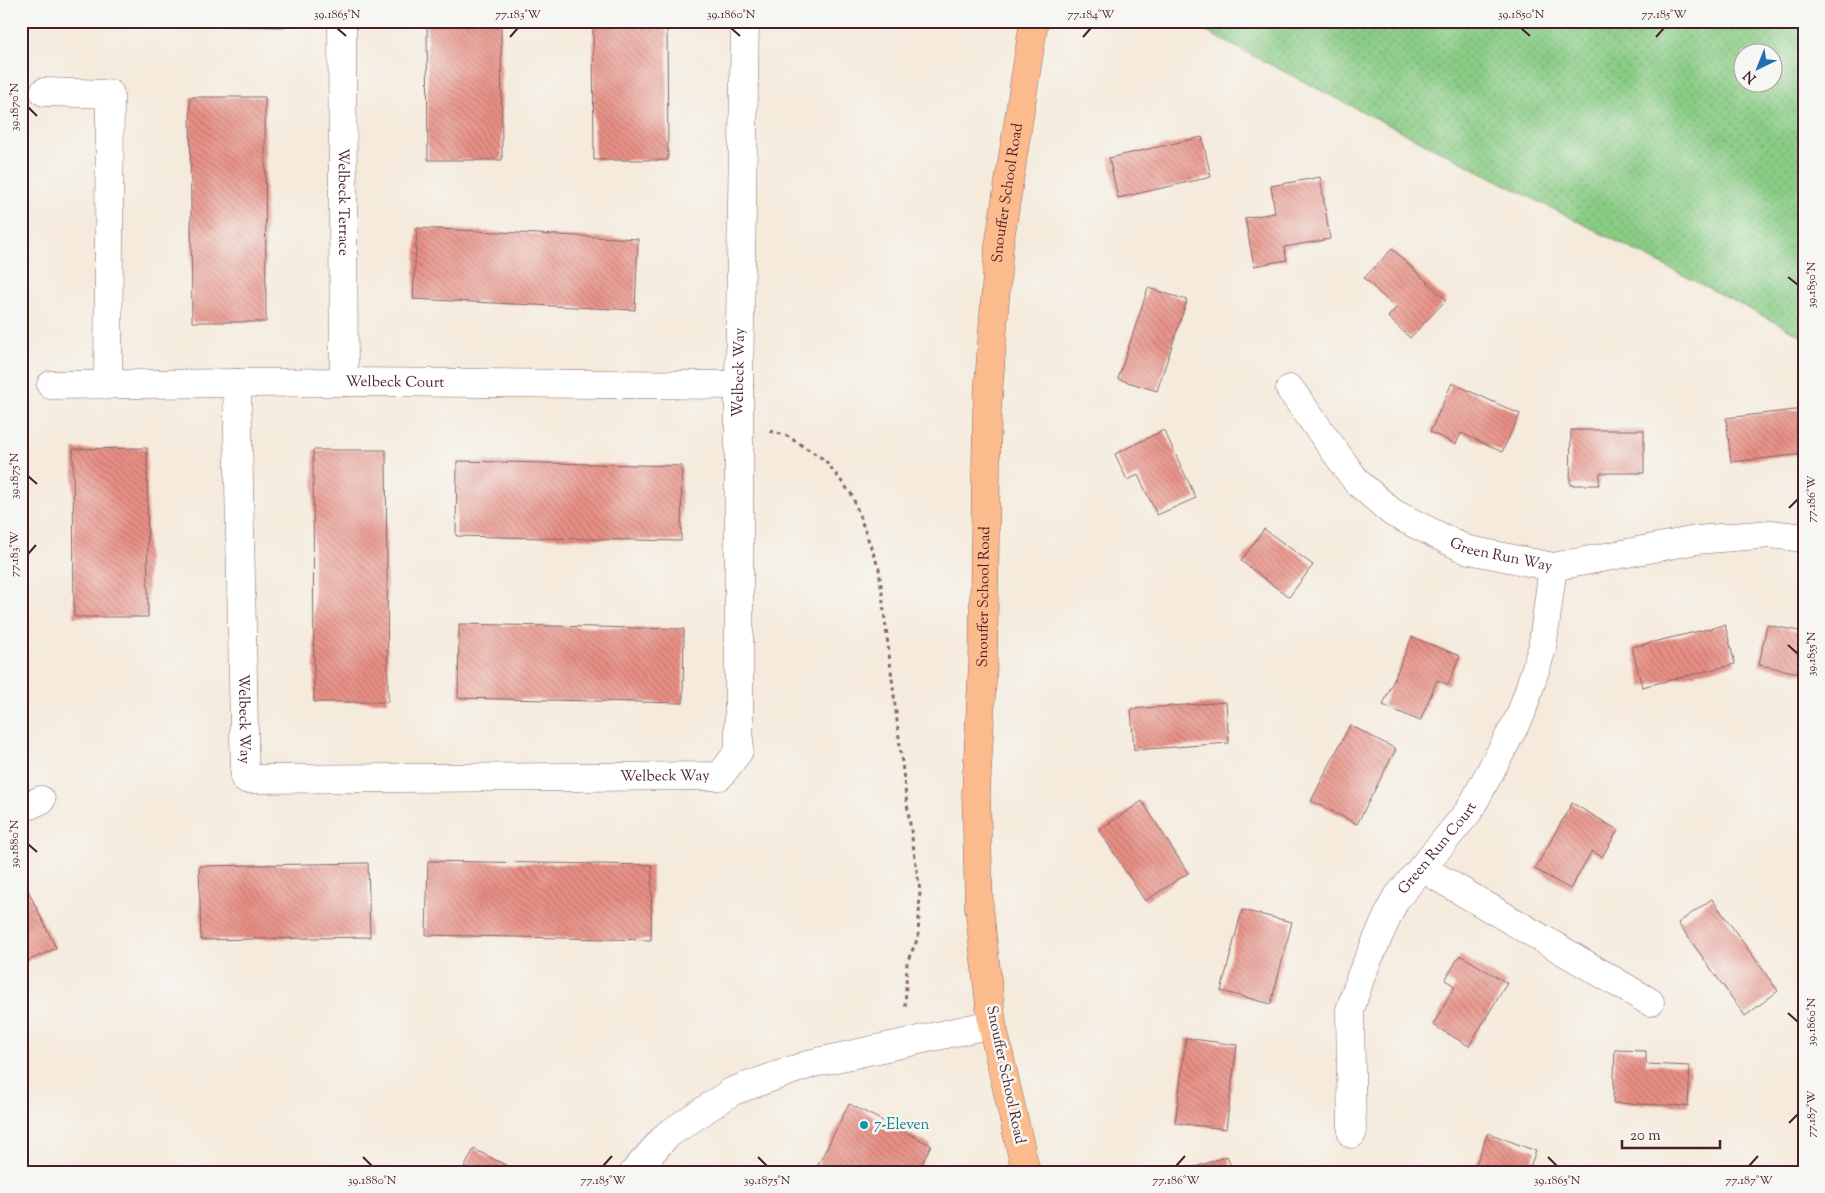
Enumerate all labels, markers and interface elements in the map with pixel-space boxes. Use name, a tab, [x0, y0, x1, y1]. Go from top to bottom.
text: 39.1865°N	[314, 6, 361, 24]
text: 77.183°W	[495, 6, 542, 24]
text: 39.1860°N	[707, 6, 756, 24]
text: 77.184°W	[1068, 6, 1115, 24]
text: 39.1850°N	[1498, 6, 1545, 24]
text: 77.185°W	[1641, 6, 1687, 24]
north arrow	[1732, 42, 1782, 92]
text: N	[1740, 65, 1761, 87]
text: 39.1870°N	[6, 82, 24, 131]
street label: Snouffer School Road	[987, 121, 1029, 264]
street label: Welbeck Terrace	[332, 148, 354, 256]
text: 39.1850°N	[1803, 261, 1821, 308]
street label: Welbeck Way	[729, 327, 750, 417]
street label: Welbeck Court	[345, 372, 445, 393]
text: 39.1875°N	[6, 452, 24, 499]
text: 77.186°W	[1803, 475, 1821, 522]
street label: Snouffer School Road	[972, 526, 996, 668]
text: 77.183°W	[6, 530, 24, 577]
street label: Green Run Way	[1446, 532, 1555, 577]
text: 39.1855°N	[1803, 631, 1821, 676]
street label: Welbeck Way	[232, 674, 255, 765]
street label: Welbeck Way	[620, 766, 710, 787]
street label: Green Run Court	[1393, 799, 1482, 899]
text: 39.1880°N	[6, 819, 24, 868]
text: 39.1860°N	[1803, 997, 1821, 1046]
street label: Snouffer School Road	[980, 1004, 1030, 1147]
text: 77.187°W	[1803, 1090, 1821, 1138]
place label: 7-Eleven	[874, 1115, 930, 1136]
scale bar	[1622, 1118, 1720, 1150]
marker: 7-Eleven	[858, 1119, 870, 1131]
text: 20 m	[1630, 1126, 1661, 1147]
text: 39.1880°N	[348, 1172, 397, 1190]
text: 77.185°W	[580, 1172, 626, 1190]
text: 39.1875°N	[744, 1172, 791, 1190]
text: 77.186°W	[1153, 1172, 1200, 1190]
text: 39.1865°N	[1534, 1172, 1581, 1190]
text: 77.187°W	[1725, 1172, 1773, 1190]

